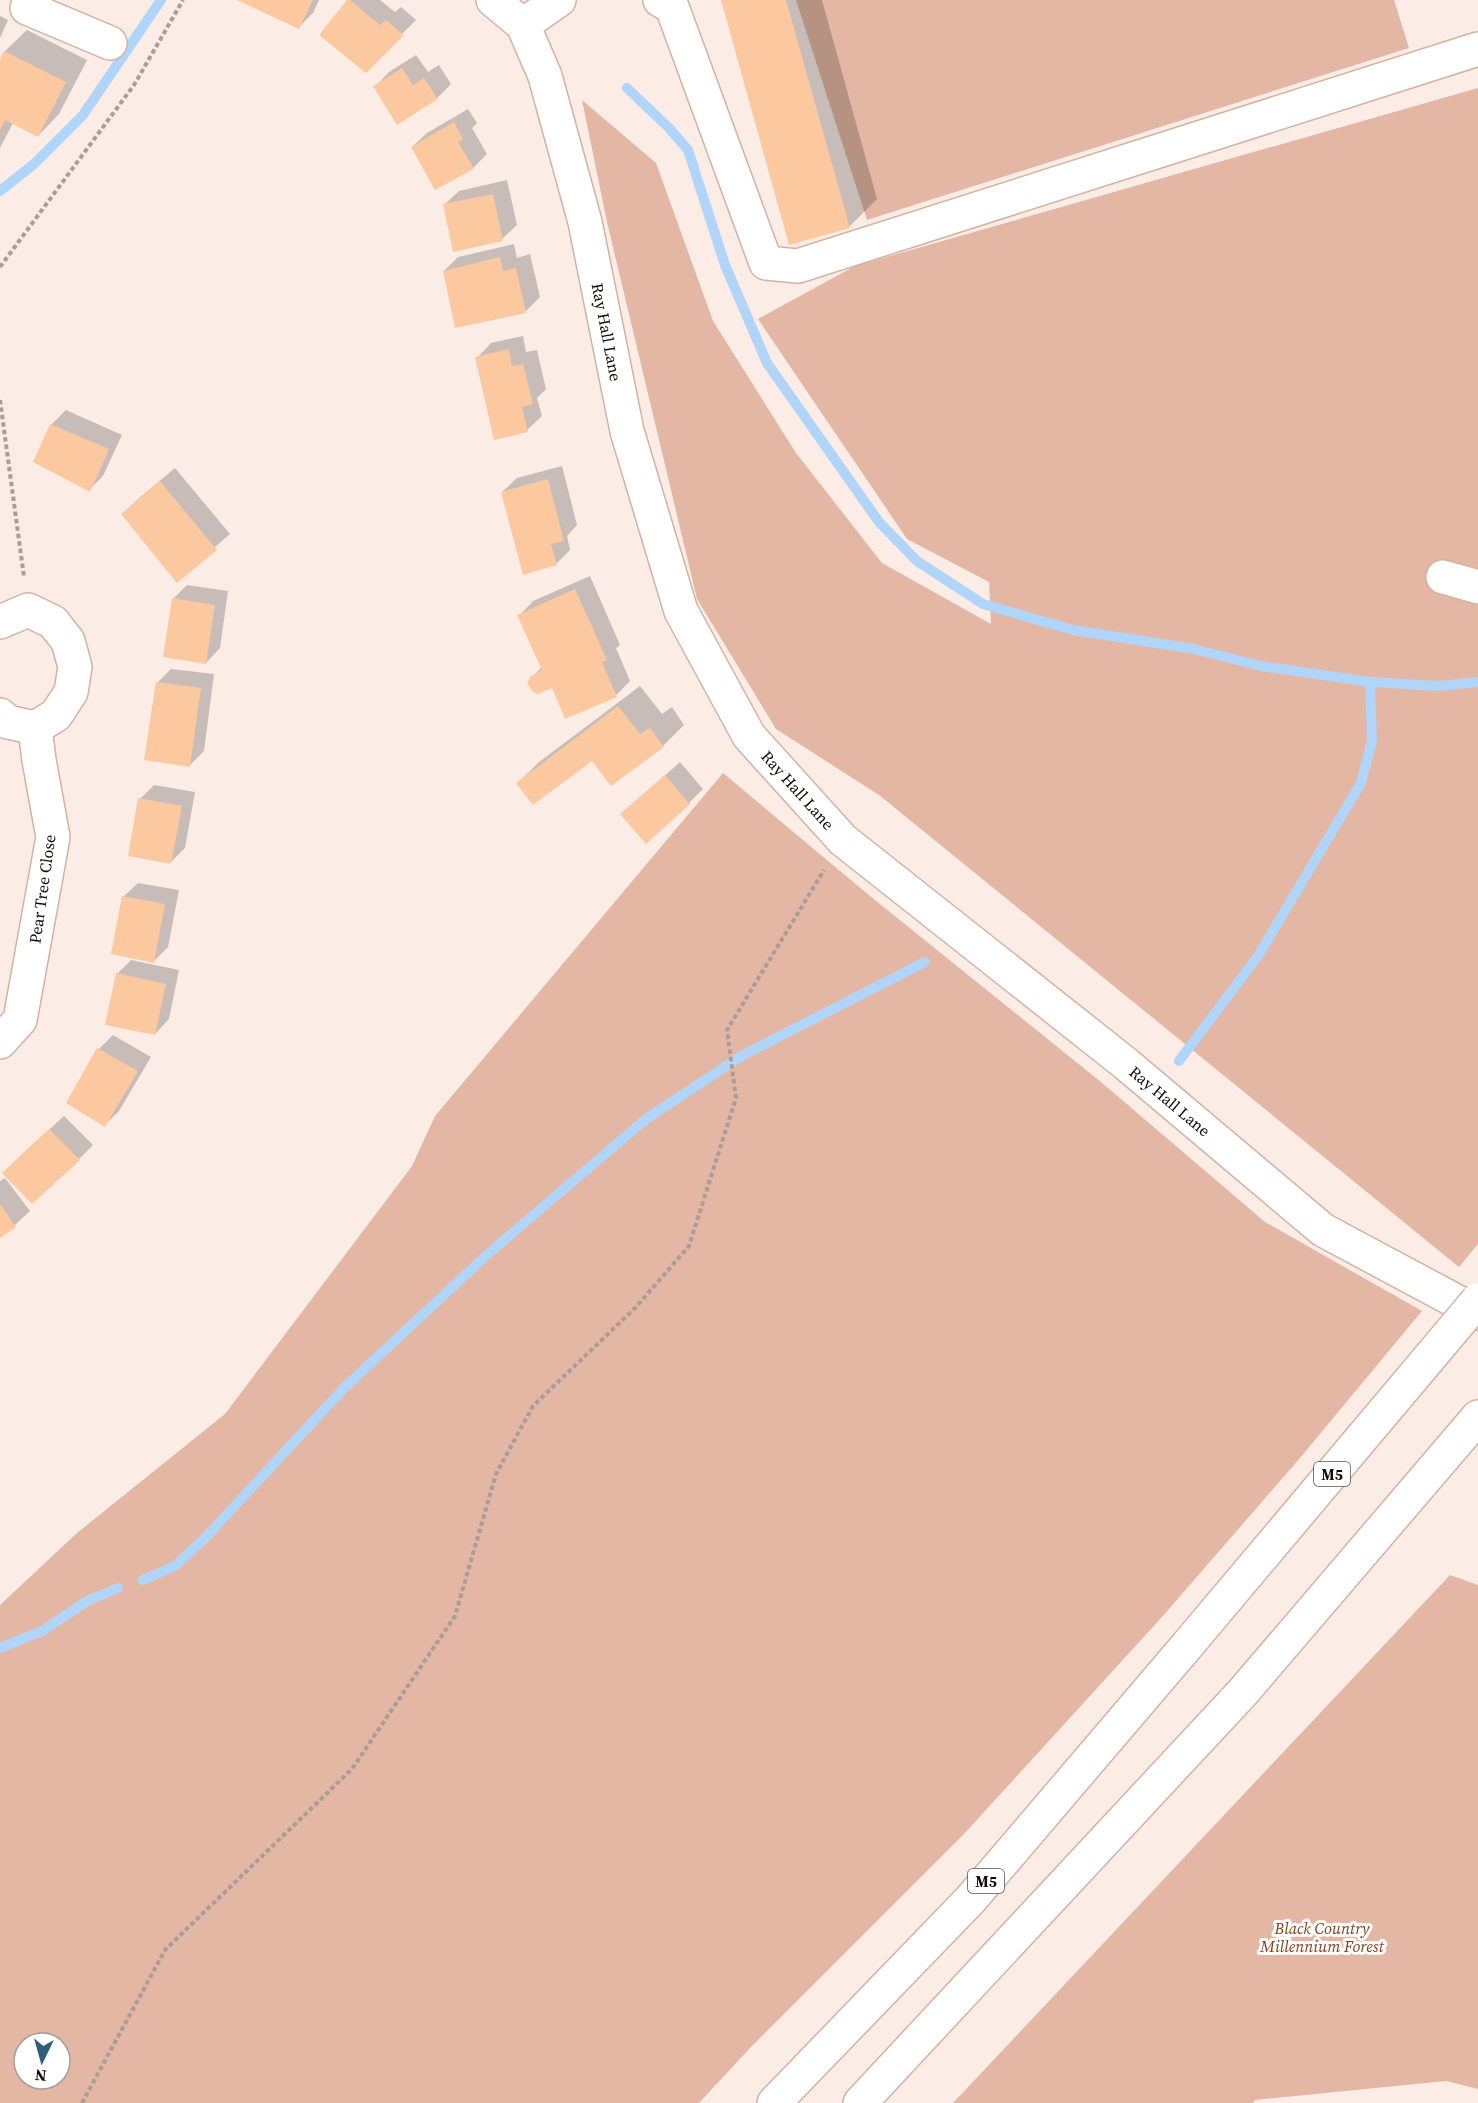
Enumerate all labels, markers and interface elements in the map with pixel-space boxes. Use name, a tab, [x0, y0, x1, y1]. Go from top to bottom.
street label: Ray Hall Lane	[587, 281, 627, 383]
street label: Ray Hall Lane	[757, 746, 839, 834]
street label: Pear Tree Close	[23, 833, 61, 945]
street label: Ray Hall Lane	[1125, 1061, 1215, 1141]
road number: M5	[1314, 1462, 1350, 1486]
road number: M5	[968, 1869, 1004, 1893]
park label: Black Country Millennium Forest	[1259, 1917, 1384, 1957]
north arrow	[12, 2031, 72, 2091]
text: N	[34, 2064, 47, 2087]

